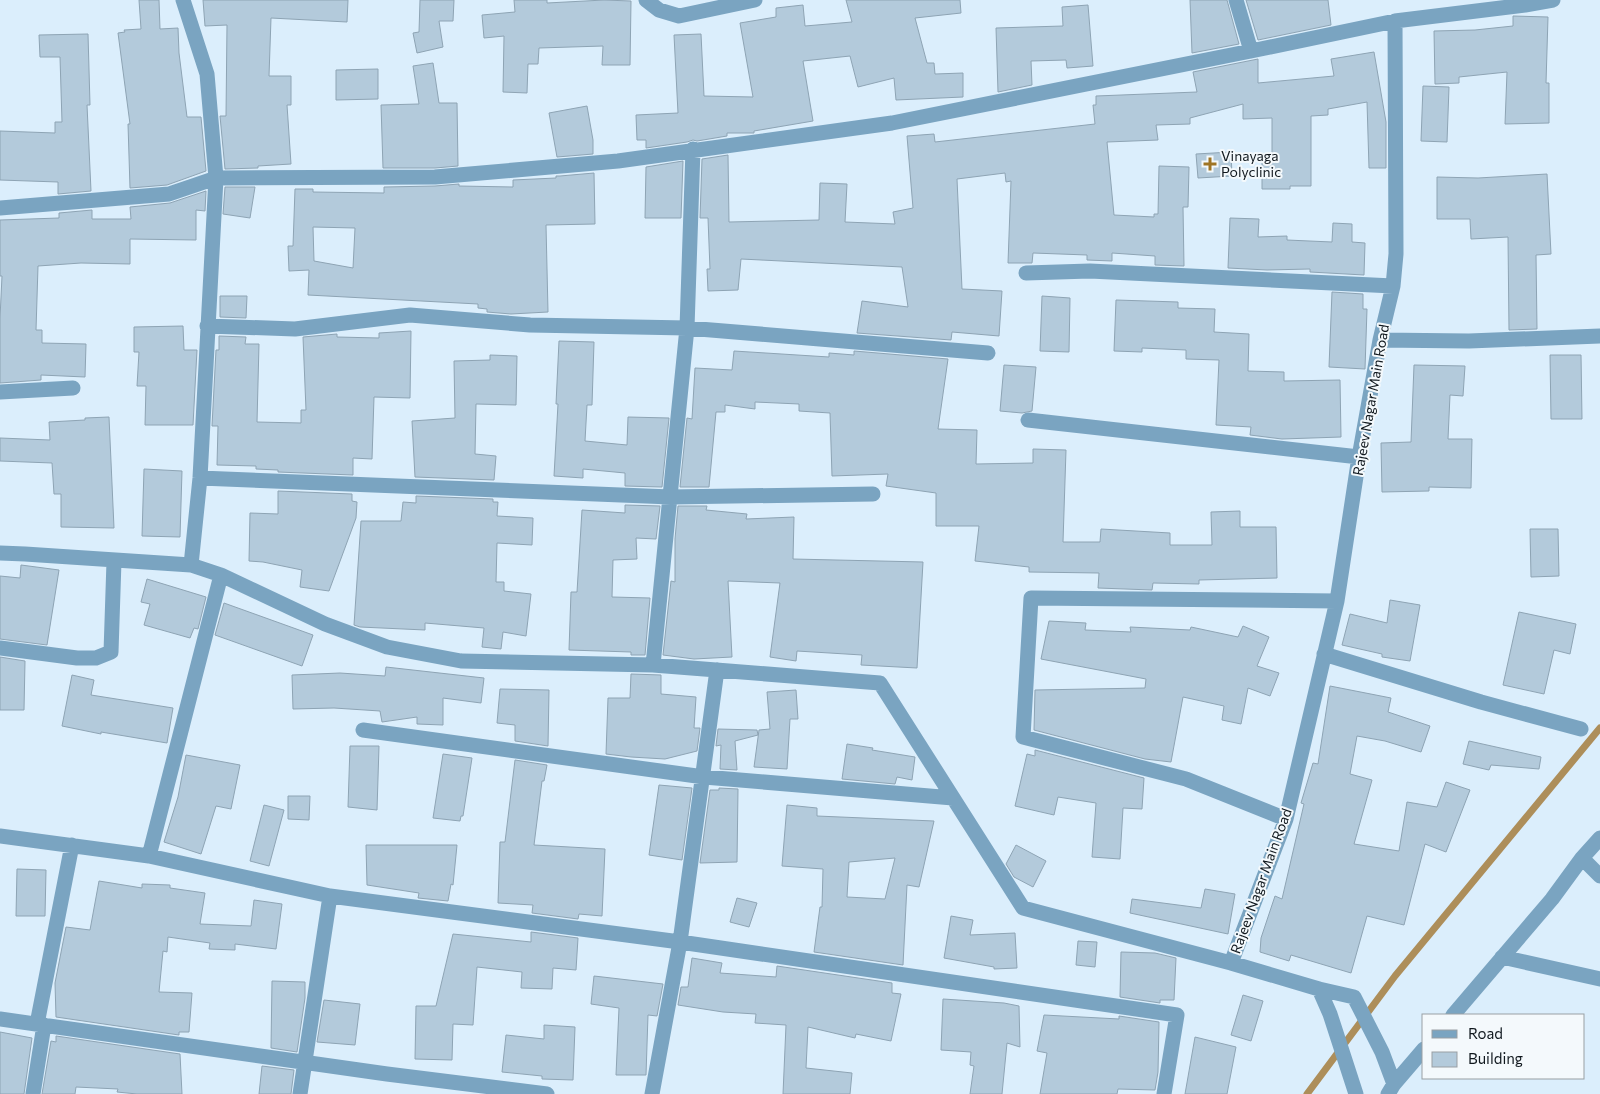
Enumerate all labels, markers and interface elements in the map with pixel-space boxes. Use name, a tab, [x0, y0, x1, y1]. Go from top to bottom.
place label: Vinayaga Polyclinic	[1221, 147, 1281, 180]
marker: Vinayaga Polyclinic	[1203, 157, 1217, 171]
street label: Rajeev Nagar Main Road	[1349, 323, 1392, 477]
street label: Rajeev Nagar Main Road	[1226, 806, 1295, 956]
legend	[1422, 1014, 1585, 1079]
text: Road	[1468, 1024, 1503, 1042]
text: Building	[1468, 1049, 1523, 1067]

